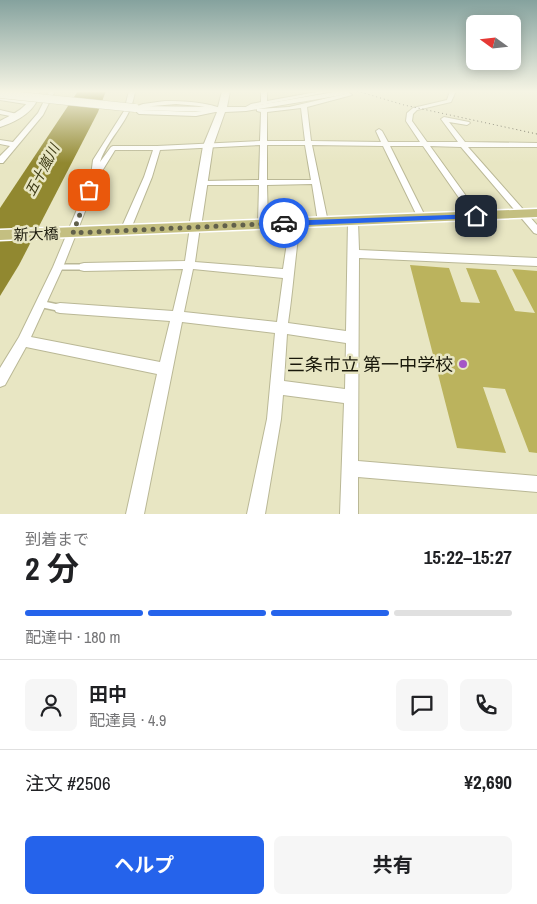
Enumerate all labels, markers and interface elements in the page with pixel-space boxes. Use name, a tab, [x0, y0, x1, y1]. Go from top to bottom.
north arrow	[466, 15, 521, 70]
map controls	[466, 15, 521, 70]
water label: 五十嵐川	[21, 139, 64, 199]
pin	[68, 169, 110, 211]
icon: bag	[75, 176, 103, 204]
pin	[455, 195, 497, 237]
courier	[259, 198, 309, 248]
icon: home	[462, 202, 490, 230]
icon: car	[270, 209, 298, 237]
street label: 新大橋	[13, 223, 59, 245]
place label: 三条市立 第一中学校	[287, 352, 453, 377]
marker: 三条市立 第一中学校	[457, 358, 469, 370]
text: 到着まで	[25, 528, 89, 550]
text: 15:22–15:27	[424, 544, 512, 570]
text: 2 分	[25, 547, 79, 590]
text: 配達中 · 180 m	[25, 626, 120, 648]
button: person	[25, 679, 77, 731]
button: chat	[396, 679, 448, 731]
button: phone	[460, 679, 512, 731]
text: 田中	[89, 681, 127, 707]
text: 配達員 · 4.9	[89, 709, 166, 731]
text: ¥2,690	[464, 769, 512, 795]
text: 注文 #2506	[25, 770, 111, 796]
button: ヘルプ	[25, 836, 264, 894]
button: 共有	[274, 836, 512, 894]

